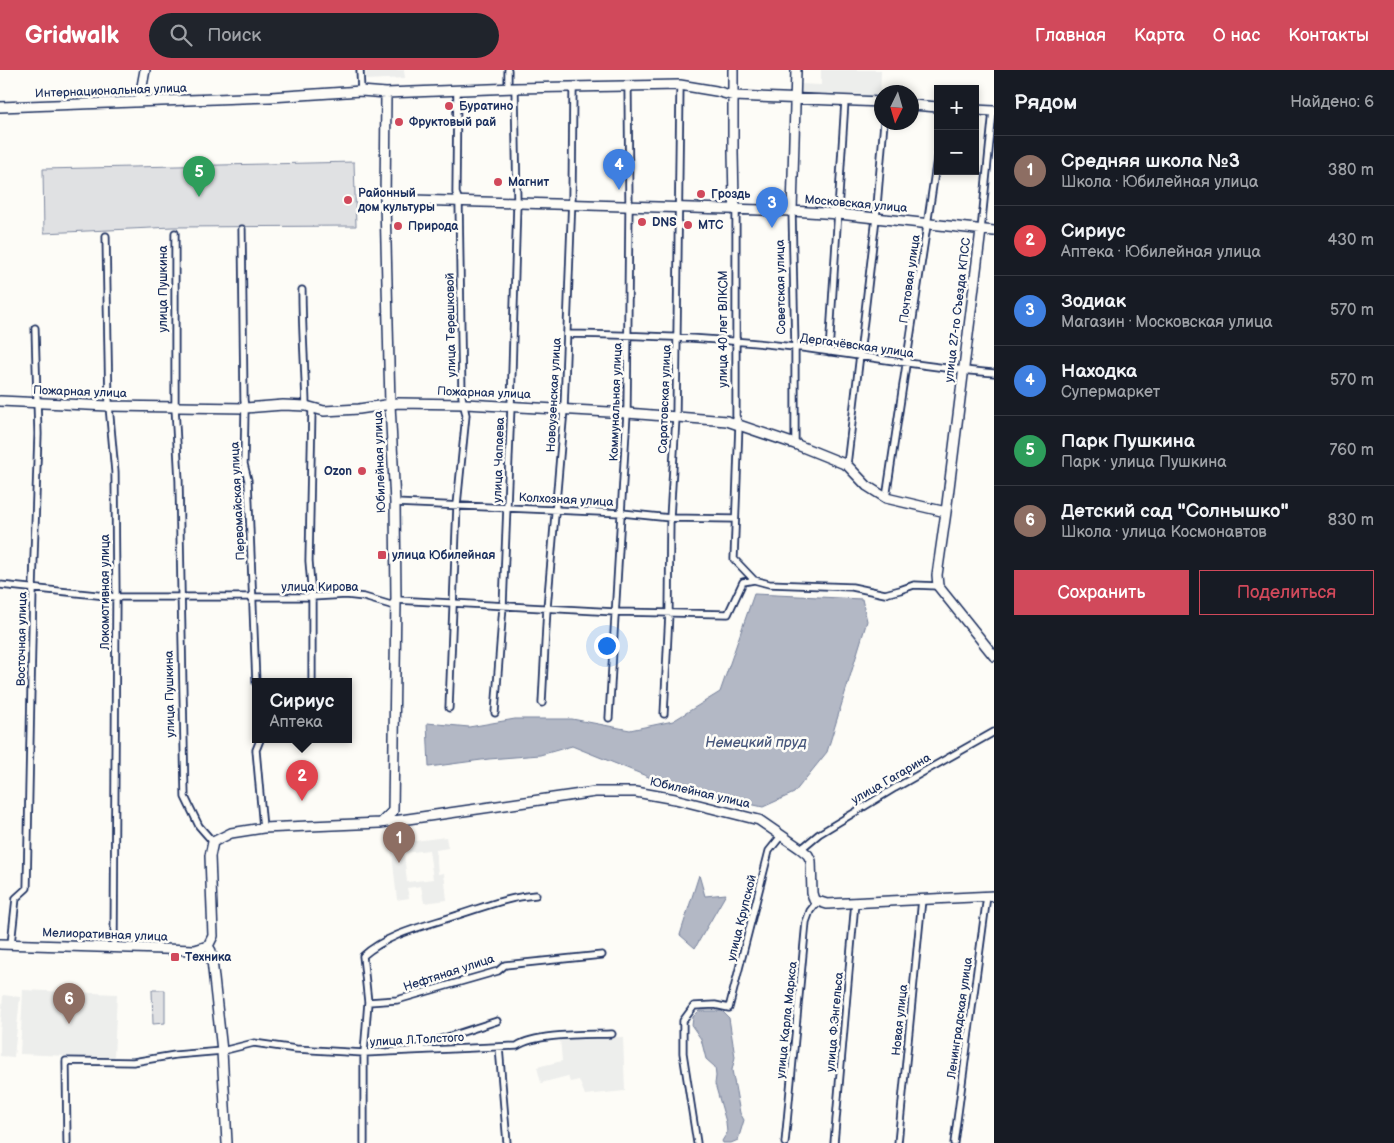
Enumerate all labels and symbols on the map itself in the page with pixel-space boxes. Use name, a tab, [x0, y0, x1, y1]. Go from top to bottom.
street label: Интернациональная улица	[35, 81, 187, 101]
north arrow	[874, 85, 919, 130]
place label: Буратино	[459, 99, 514, 114]
marker: Буратино	[443, 100, 455, 112]
place label: Фруктовый рай	[409, 115, 496, 130]
marker: Фруктовый рай	[393, 116, 405, 128]
pin: 4	[603, 149, 635, 190]
pin: 5	[183, 156, 215, 197]
place label: Магнит	[508, 175, 550, 190]
marker: Магнит	[492, 176, 504, 188]
place label: Районный дом культуры	[357, 186, 435, 215]
place label: Гроздь	[711, 187, 751, 202]
pin: 3	[756, 187, 788, 228]
marker: Гроздь	[695, 188, 707, 200]
street label: Московская улица	[804, 192, 908, 216]
marker: Районный дом культуры	[342, 194, 354, 206]
place label: DNS	[652, 215, 677, 230]
marker: DNS	[636, 216, 648, 228]
place label: МТС	[698, 218, 724, 233]
place label: Природа	[408, 219, 459, 234]
marker: МТС	[682, 219, 694, 231]
marker: Природа	[392, 220, 404, 232]
street label: Почтовая улица	[896, 234, 924, 324]
street label: улица 27-го Съезда КПСС	[942, 237, 974, 383]
street label: Советская улица	[773, 239, 789, 335]
street label: улица Пушкина	[156, 245, 171, 333]
street label: улица 40 лет ВЛКСМ	[716, 270, 731, 388]
street label: улица Терешковой	[443, 272, 459, 377]
street label: Дергачёвская улица	[799, 331, 915, 361]
street label: Новоузенская улица	[544, 337, 564, 453]
street label: Коммунальная улица	[606, 342, 626, 462]
street label: Саратовская улица	[656, 344, 674, 454]
street label: Пожарная улица	[33, 383, 127, 401]
street label: Пожарная улица	[437, 384, 531, 402]
street label: Юбилейная улица	[371, 411, 389, 513]
street label: улица Чапаева	[490, 417, 508, 503]
street label: Первомайская улица	[227, 441, 249, 561]
place label: Ozon	[324, 464, 352, 479]
marker: Ozon	[356, 465, 368, 477]
street label: Колхозная улица	[518, 490, 614, 510]
street label: Локомотивная улица	[98, 534, 113, 651]
place label: улица Юбилейная	[392, 548, 495, 563]
marker: улица Юбилейная	[376, 549, 388, 561]
street label: улица Кирова	[281, 580, 359, 595]
street label: Восточная улица	[14, 592, 30, 686]
your location	[594, 633, 620, 659]
street label: улица Пушкина	[162, 650, 178, 738]
water label: Немецкий пруд	[705, 734, 807, 751]
street label: улица Гагарина	[849, 750, 933, 808]
pin: 2	[286, 760, 318, 801]
street label: Юбилейная улица	[648, 774, 752, 812]
pin: 1	[383, 822, 415, 863]
street label: улица Крупской	[724, 873, 760, 963]
street label: Мелиоративная улица	[42, 925, 168, 945]
place label: Техника	[185, 950, 232, 965]
marker: Техника	[169, 951, 181, 963]
street label: Нефтяная улица	[402, 951, 496, 995]
street label: Ленинградская улица	[944, 956, 976, 1081]
street label: улица Карла Маркса	[773, 960, 801, 1080]
street label: улица Ф.Энгельса	[823, 971, 847, 1073]
pin: 6	[53, 983, 85, 1024]
street label: Новая улица	[889, 984, 911, 1056]
street label: улица Л.Толстого	[369, 1030, 465, 1050]

